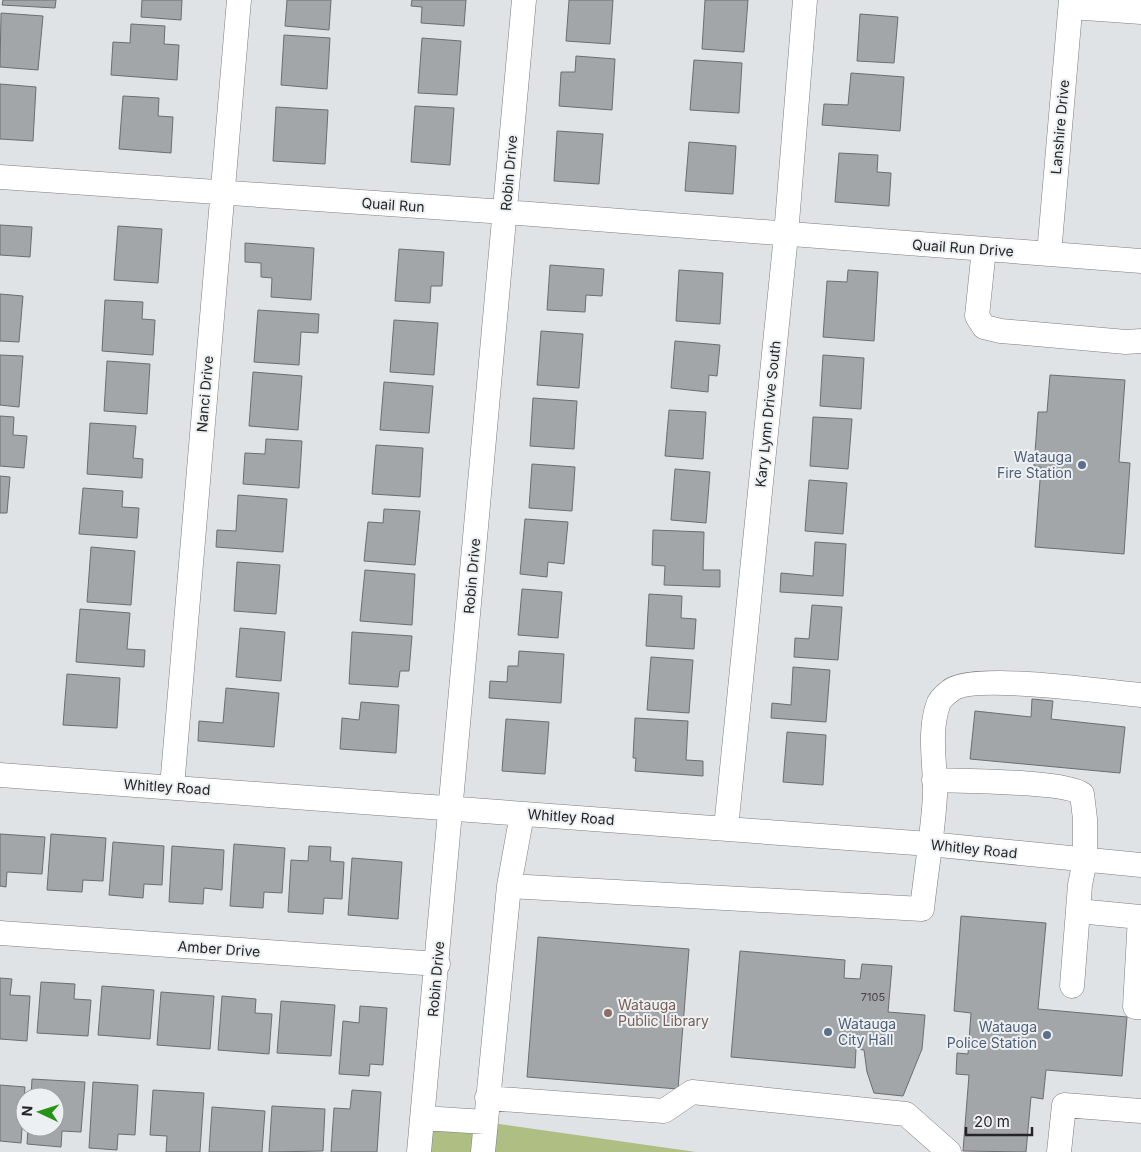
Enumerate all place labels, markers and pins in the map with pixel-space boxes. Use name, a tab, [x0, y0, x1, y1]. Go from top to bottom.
place label: Watauga Fire Station	[997, 448, 1072, 481]
marker: Watauga Fire Station	[1076, 459, 1088, 471]
place label: Watauga Public Library	[618, 996, 709, 1029]
marker: Watauga Public Library	[602, 1007, 614, 1019]
place label: Watauga City Hall	[838, 1015, 896, 1048]
place label: Watauga Police Station	[947, 1018, 1037, 1051]
marker: Watauga City Hall	[822, 1026, 834, 1038]
marker: Watauga Police Station	[1041, 1029, 1053, 1041]

